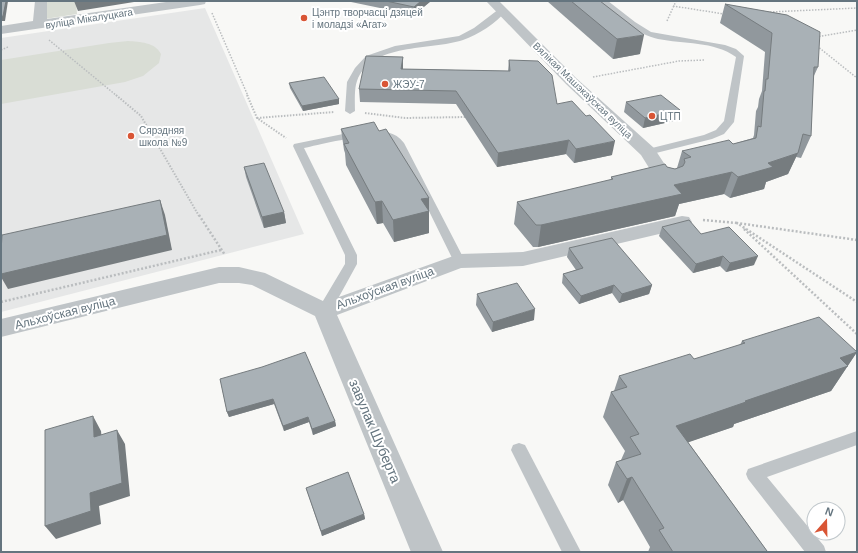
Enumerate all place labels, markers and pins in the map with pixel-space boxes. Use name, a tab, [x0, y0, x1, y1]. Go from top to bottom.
place label: Цэнтр творчасці дзяцей і моладзі «Агат»	[312, 7, 423, 30]
marker: Цэнтр творчасці дзяцей і моладзі «Агат»	[299, 13, 309, 23]
marker: ЖЭУ-7	[380, 79, 390, 89]
place label: ЖЭУ-7	[393, 79, 425, 90]
marker: ЦТП	[647, 111, 657, 121]
place label: ЦТП	[660, 111, 681, 122]
place label: Сярэдняя школа №9	[139, 125, 188, 148]
marker: Сярэдняя школа №9	[126, 131, 136, 141]

